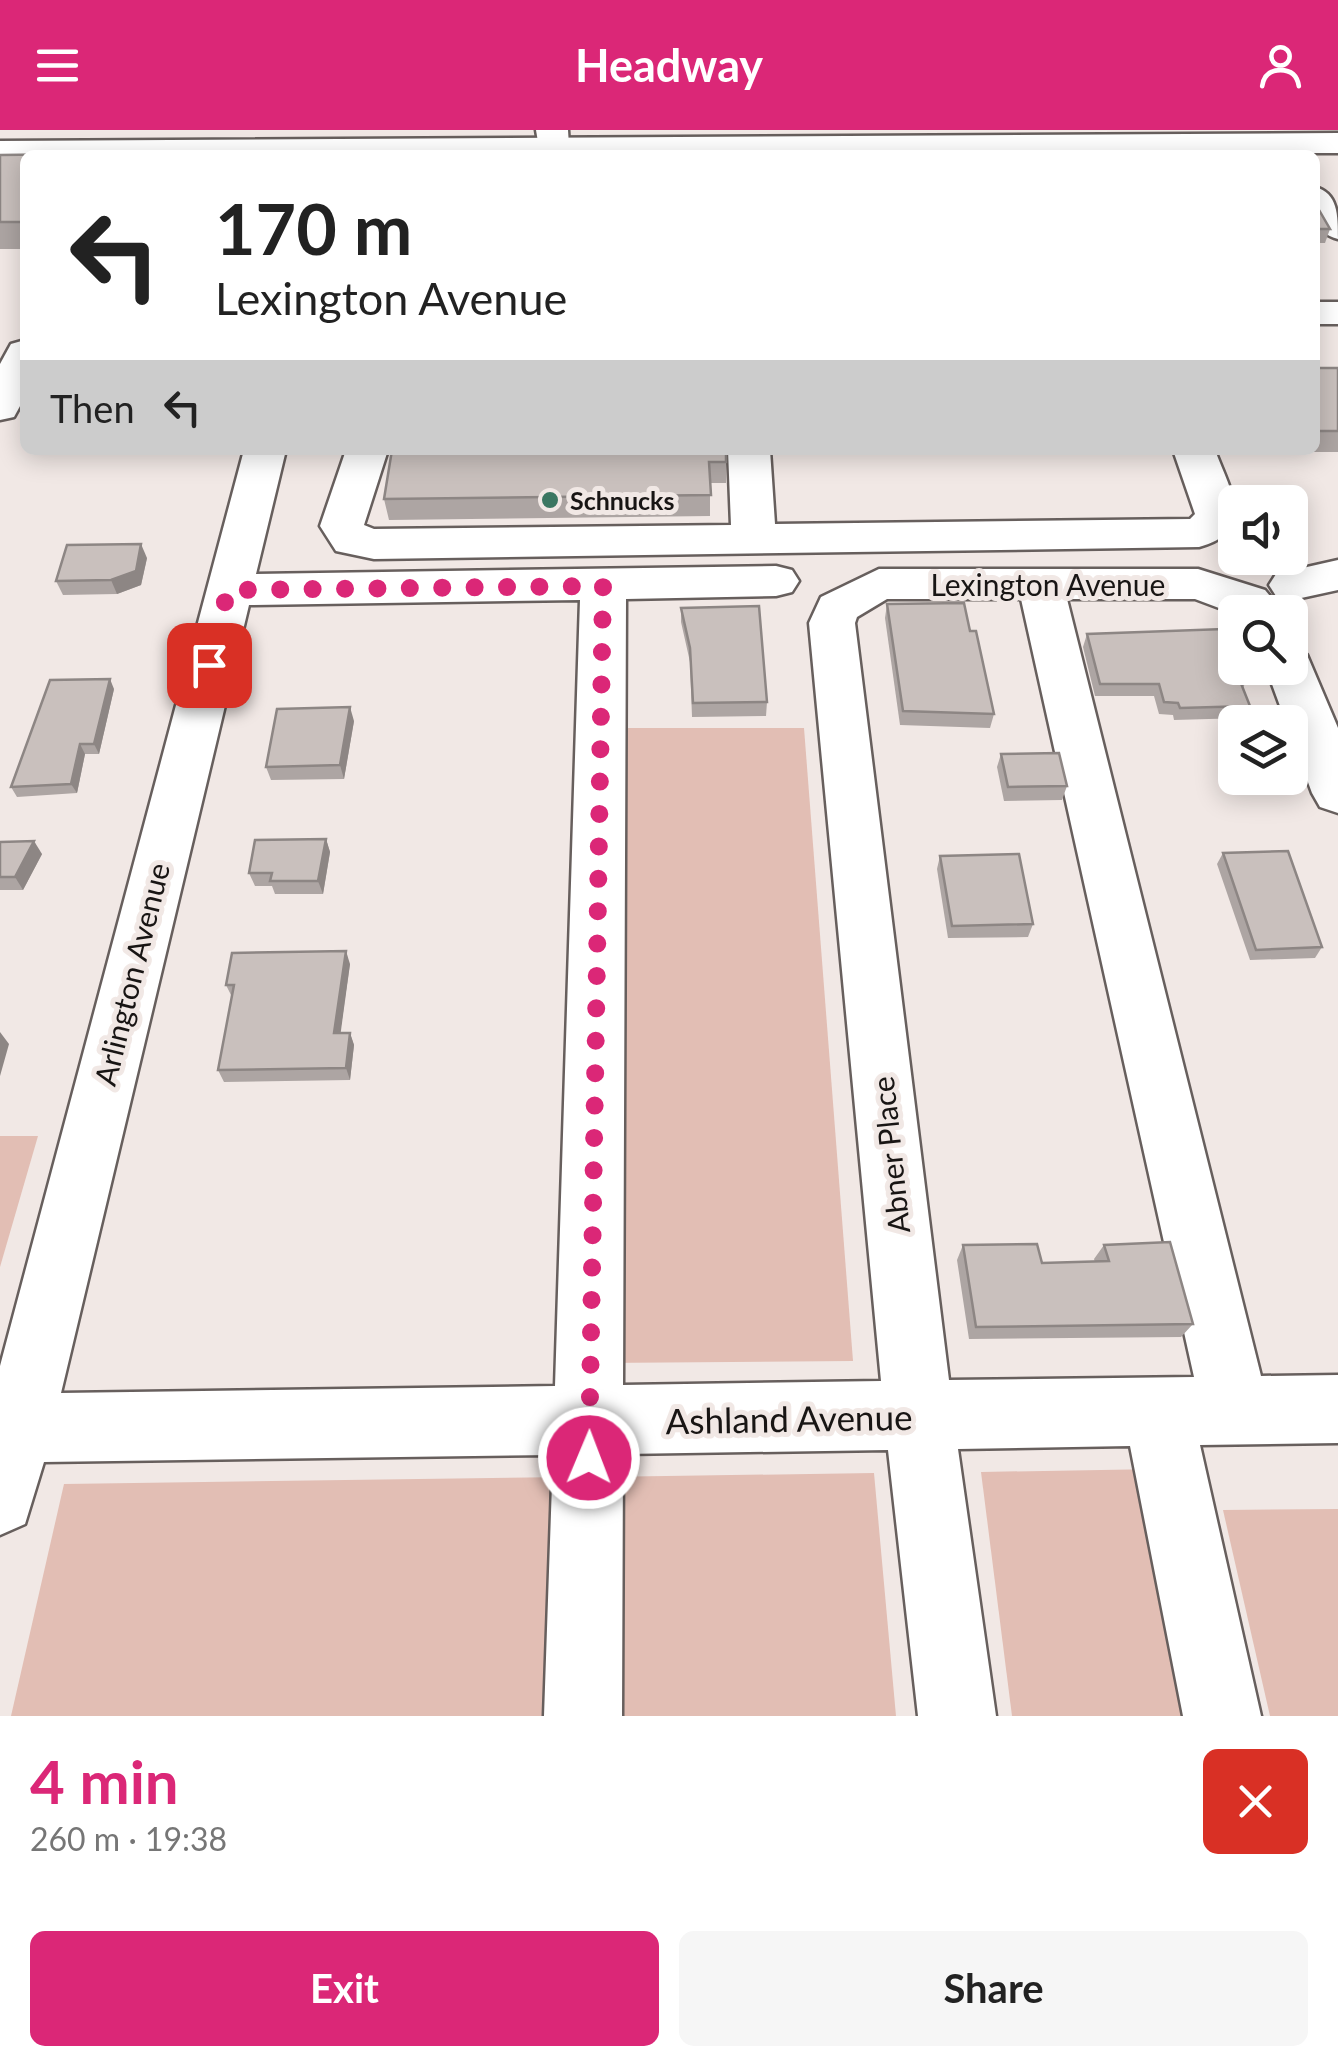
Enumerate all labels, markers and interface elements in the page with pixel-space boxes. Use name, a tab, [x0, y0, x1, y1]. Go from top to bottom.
icon: menu	[30, 38, 85, 93]
text: Headway	[575, 38, 763, 92]
icon: person	[1253, 38, 1308, 93]
text: 170 m	[215, 186, 412, 270]
icon: left	[50, 190, 180, 320]
text: Lexington Avenue	[215, 271, 567, 325]
icon: left	[155, 380, 210, 435]
text: Then	[50, 385, 135, 431]
place label: Schnucks	[570, 485, 674, 515]
map controls	[1218, 485, 1308, 795]
button: sound	[1218, 485, 1308, 575]
marker: Schnucks	[539, 489, 561, 511]
street label: Lexington Avenue	[931, 566, 1165, 602]
button: search	[1218, 595, 1308, 685]
pin	[167, 623, 252, 708]
icon: arrive	[182, 638, 237, 693]
button: layers	[1218, 705, 1308, 795]
street label: Arlington Avenue	[86, 859, 176, 1089]
street label: Abner Place	[864, 1075, 916, 1235]
street label: Ashland Avenue	[665, 1395, 913, 1441]
position arrow	[537, 1406, 641, 1510]
text: 4 min	[30, 1745, 179, 1817]
button: close	[1203, 1749, 1308, 1854]
text: 260 m · 19:38	[30, 1819, 227, 1858]
button: Exit	[30, 1931, 659, 2046]
button: Share	[679, 1931, 1308, 2046]

